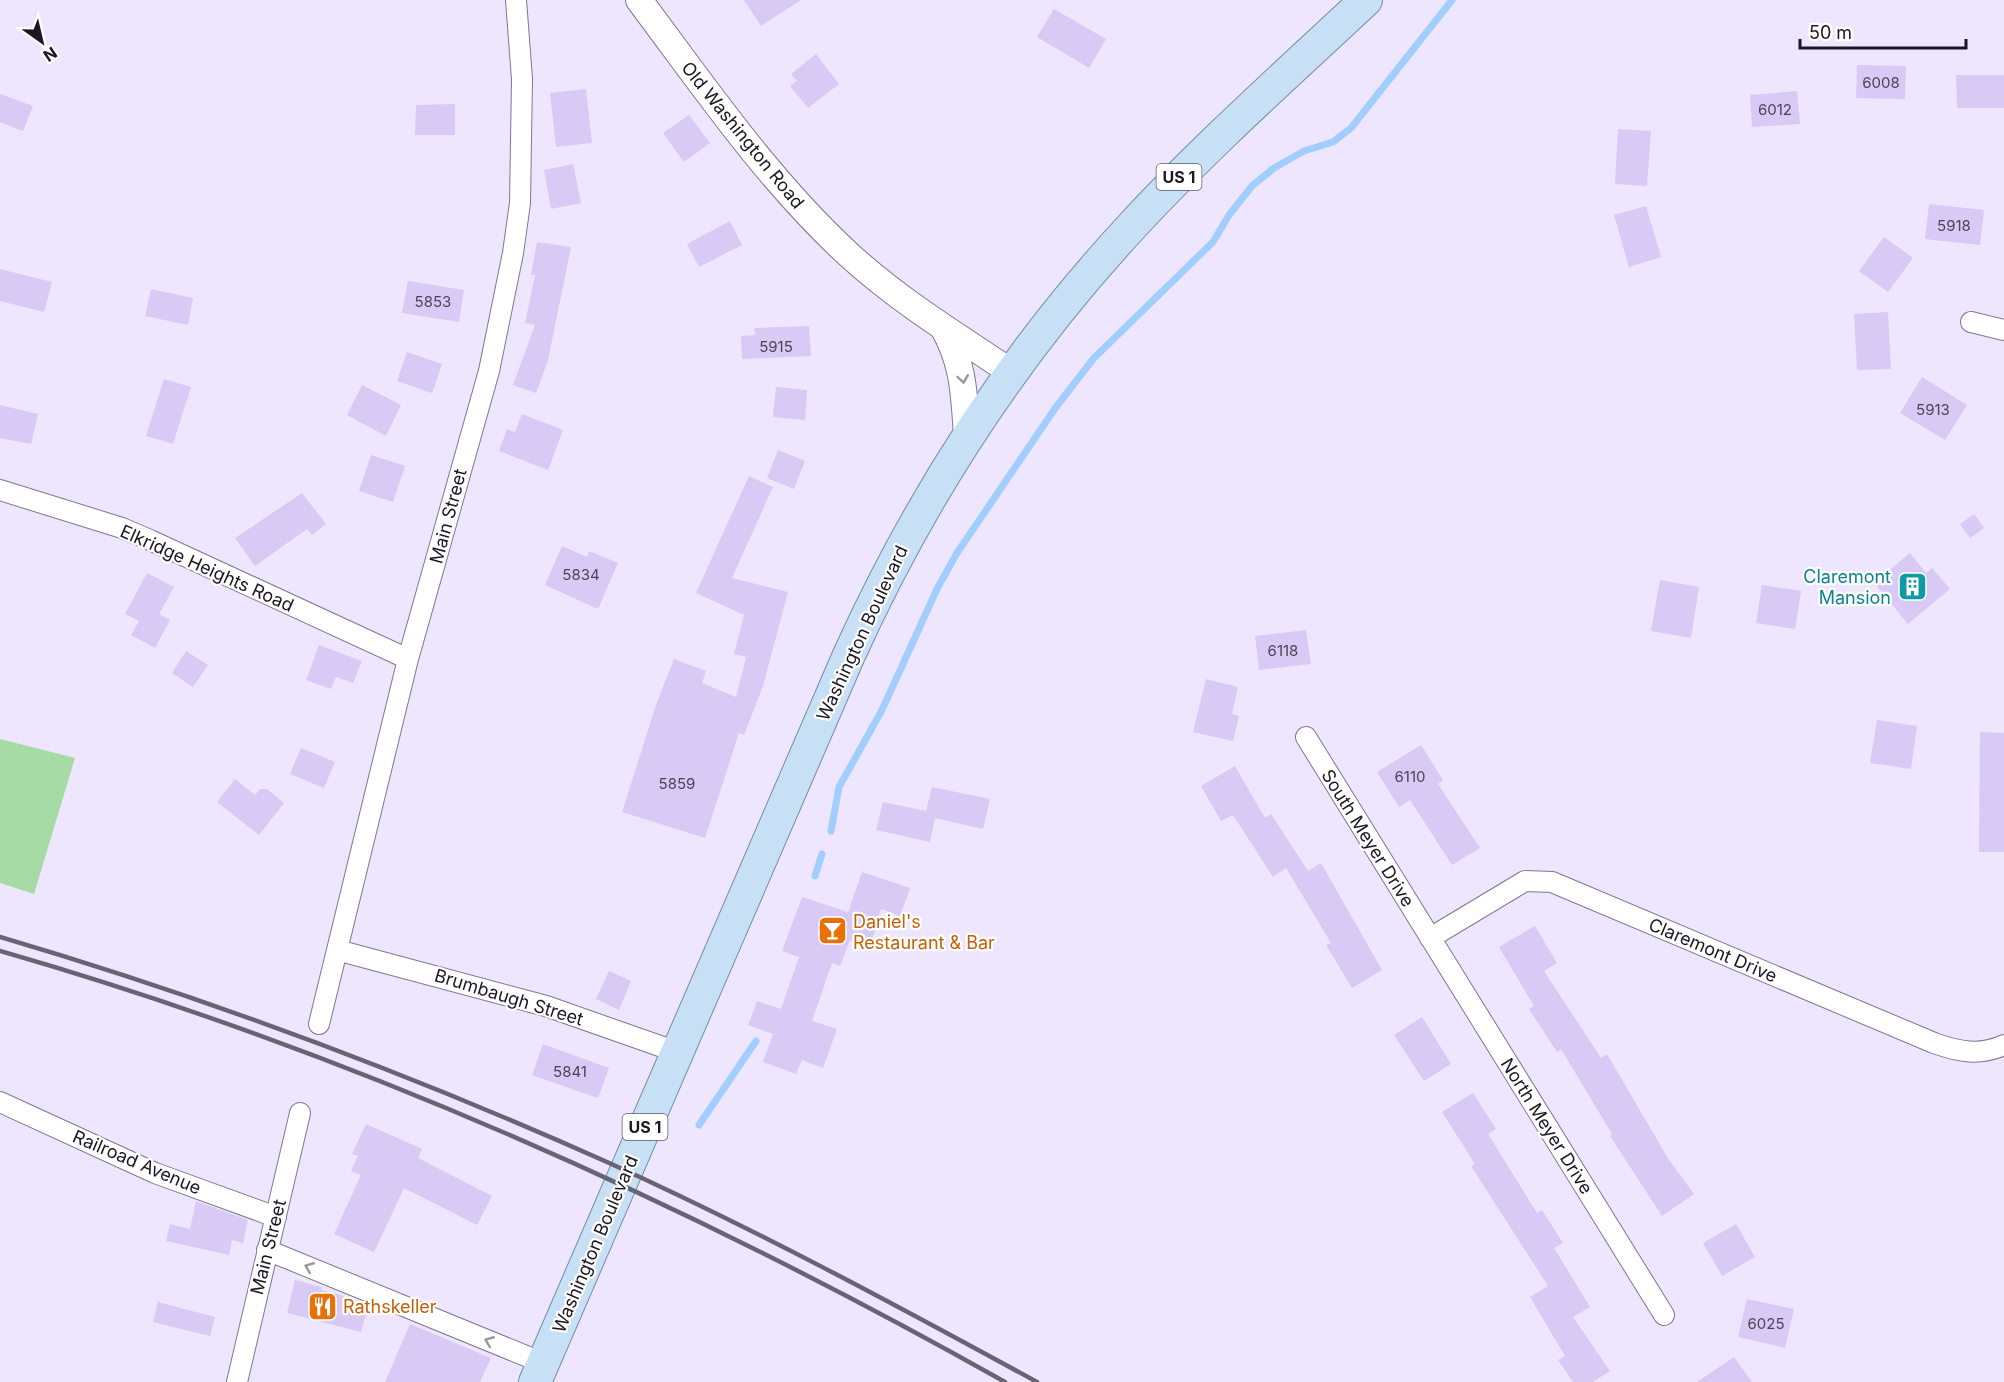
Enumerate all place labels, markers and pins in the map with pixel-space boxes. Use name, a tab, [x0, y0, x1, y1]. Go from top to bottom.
place label: Claremont Mansion	[1803, 566, 1891, 608]
building icon: Claremont Mansion	[1896, 570, 1928, 602]
place label: Daniel's Restaurant & Bar	[853, 911, 995, 953]
bar icon: Daniel's Restaurant & Bar	[816, 915, 848, 947]
restaurant icon: Rathskeller	[306, 1290, 338, 1322]
place label: Rathskeller	[343, 1296, 437, 1317]

